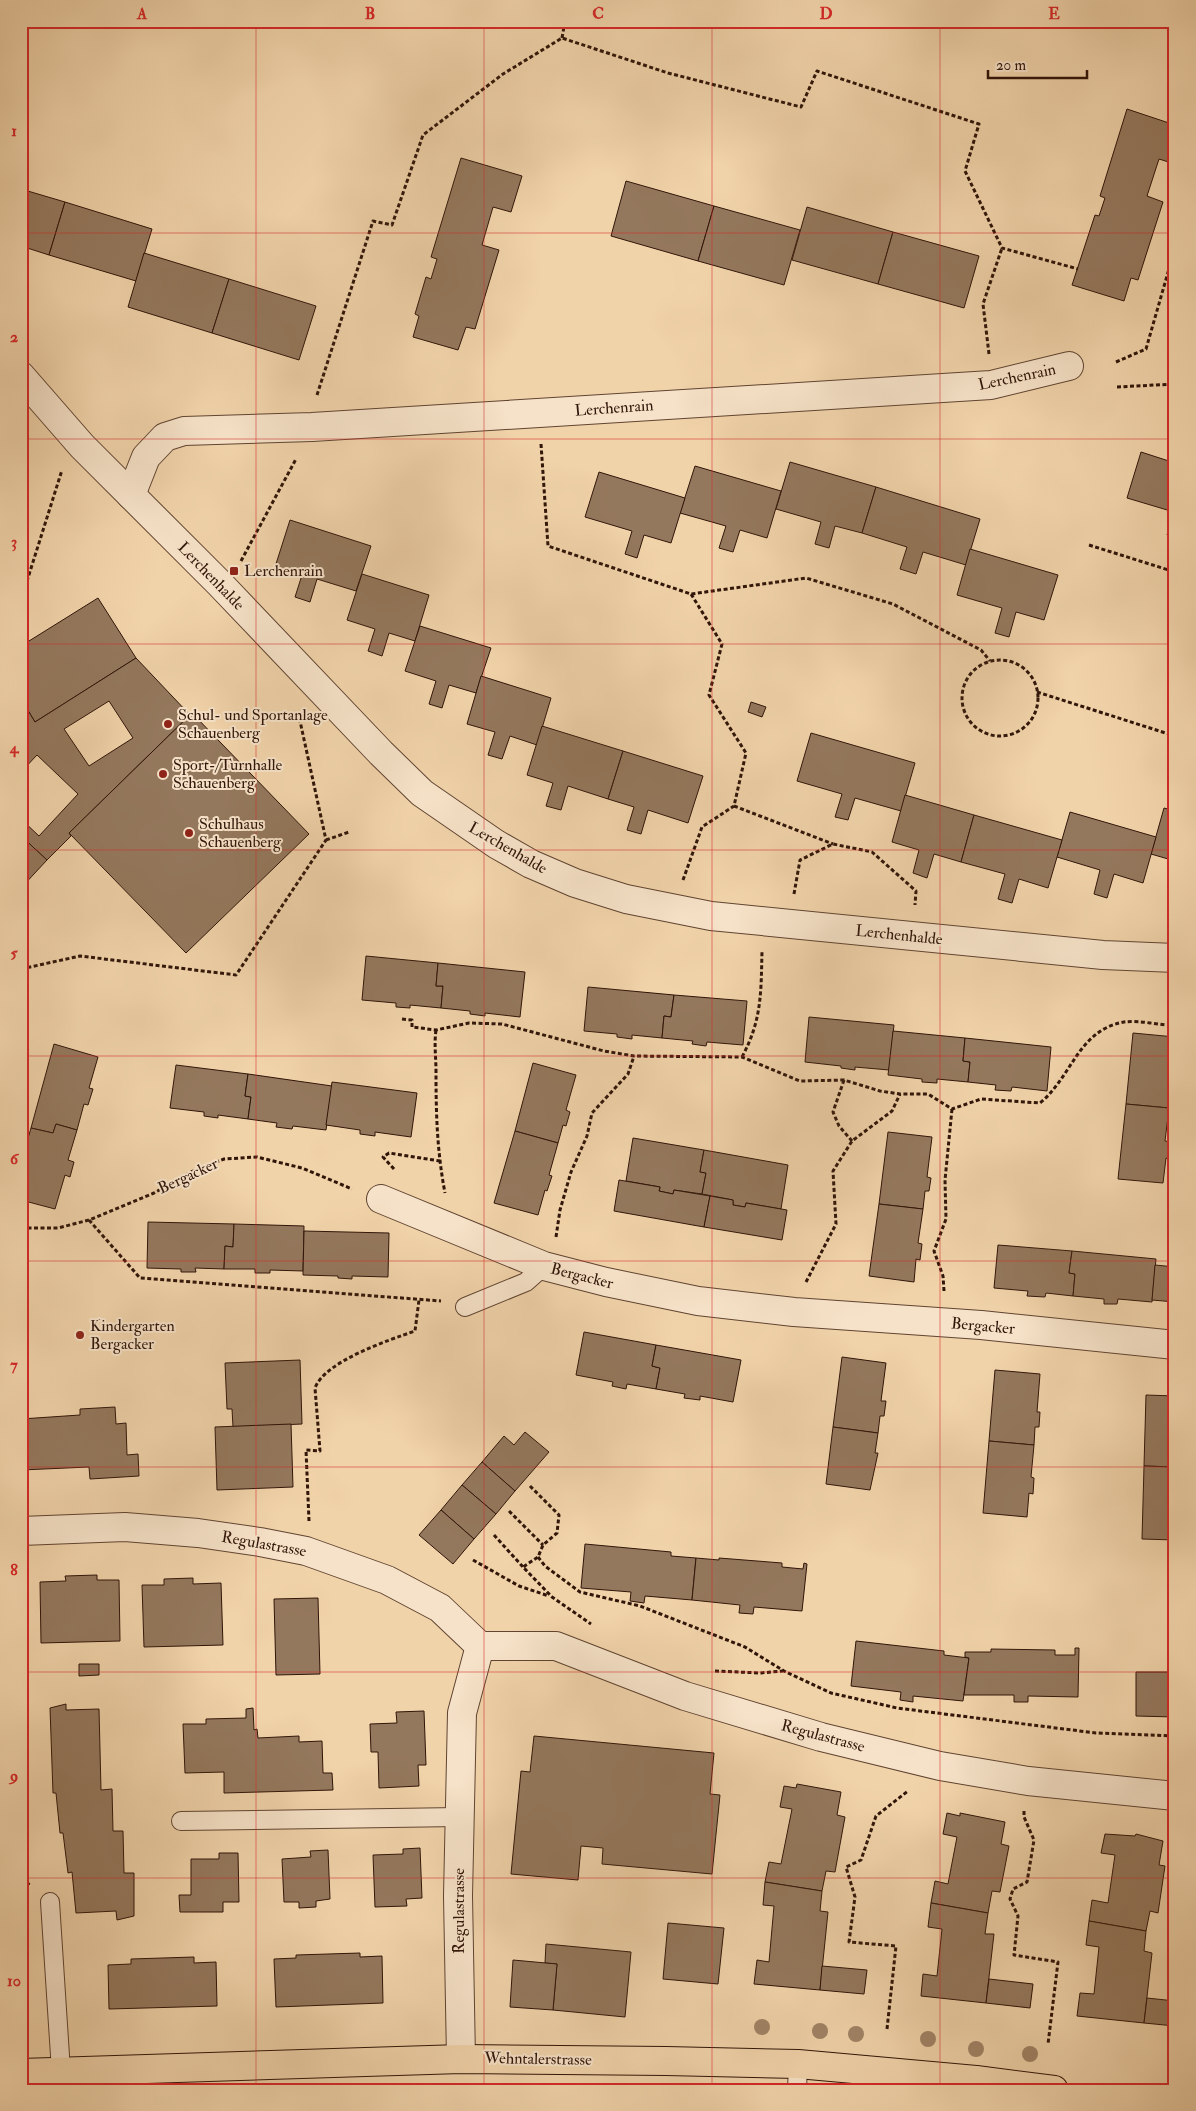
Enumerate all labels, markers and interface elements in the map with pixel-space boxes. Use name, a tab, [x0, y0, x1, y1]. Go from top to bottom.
text: A	[136, 4, 148, 24]
text: B	[365, 4, 375, 24]
text: C	[592, 4, 604, 24]
text: D	[819, 4, 833, 24]
text: E	[1048, 4, 1060, 24]
scale bar	[988, 48, 1087, 80]
text: 20 m	[996, 56, 1026, 75]
text: 1	[11, 121, 17, 141]
text: 2	[10, 327, 18, 347]
street label: Lerchenrain	[976, 359, 1058, 395]
street label: Lerchenrain	[574, 395, 654, 421]
text: 3	[11, 532, 17, 552]
street label: Lerchenhalde	[173, 538, 249, 615]
place label: Lerchenrain	[244, 561, 323, 581]
marker: Lerchenrain	[228, 565, 240, 577]
place label: Schul- und Sportanlage Schauenberg	[178, 705, 328, 743]
marker: Schul- und Sportanlage Schauenberg	[162, 718, 174, 730]
text: 4	[9, 738, 20, 758]
place label: Sport-/Turnhalle Schauenberg	[173, 755, 283, 793]
marker: Sport-/Turnhalle Schauenberg	[157, 768, 169, 780]
place label: Schulhaus Schauenberg	[199, 814, 282, 852]
street label: Lerchenhalde	[465, 817, 551, 879]
marker: Schulhaus Schauenberg	[183, 827, 195, 839]
street label: Lerchenhalde	[854, 920, 944, 950]
text: 5	[10, 943, 18, 963]
text: 6	[10, 1149, 20, 1169]
street label: Bergacker	[155, 1153, 221, 1199]
street label: Bergacker	[549, 1259, 616, 1293]
street label: Bergacker	[950, 1313, 1016, 1339]
place label: Kindergarten Bergacker	[90, 1316, 175, 1354]
marker: Kindergarten Bergacker	[74, 1329, 86, 1341]
text: 7	[10, 1355, 18, 1375]
street label: Regulastrasse	[220, 1527, 308, 1561]
text: 8	[10, 1560, 18, 1580]
street label: Regulastrasse	[779, 1715, 867, 1757]
text: 9	[8, 1766, 18, 1786]
street label: Regulastrasse	[449, 1868, 469, 1954]
text: 10	[7, 1971, 21, 1991]
street label: Wehntalerstrasse	[483, 2048, 592, 2070]

